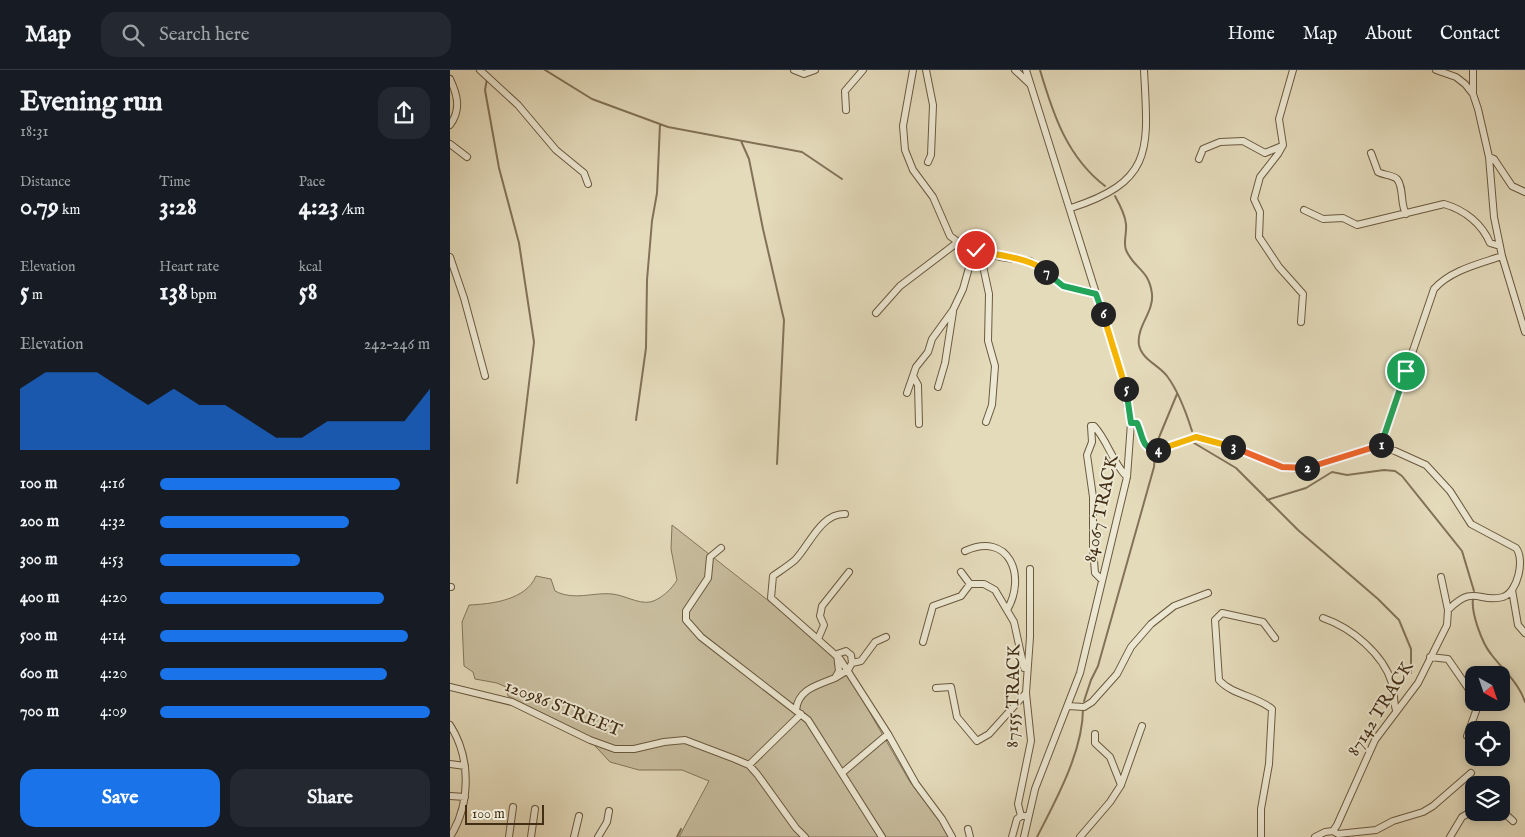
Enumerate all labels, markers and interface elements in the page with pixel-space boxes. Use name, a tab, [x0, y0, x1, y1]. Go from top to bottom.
search box	[101, 12, 451, 57]
text: Map	[25, 19, 71, 50]
icon: search	[119, 21, 147, 49]
text: Search here	[159, 23, 250, 47]
text: Home	[1228, 23, 1275, 46]
text: Map	[1303, 23, 1337, 46]
text: About	[1365, 23, 1412, 46]
text: Contact	[1440, 23, 1500, 46]
text: Evening run	[20, 85, 163, 120]
button: share	[378, 87, 430, 139]
text: 18:31	[20, 122, 48, 142]
text: Distance	[20, 173, 71, 191]
text: Time	[159, 173, 190, 191]
text: Pace	[299, 173, 325, 191]
text: 0.79	[20, 191, 59, 223]
text: 3:28	[159, 191, 197, 223]
text: 4:23	[299, 191, 339, 223]
text: km	[59, 201, 80, 219]
text: /km	[339, 201, 365, 219]
pin	[955, 229, 997, 271]
icon: check	[962, 236, 990, 264]
text: Elevation	[20, 258, 76, 276]
text: Heart rate	[159, 258, 219, 276]
text: kcal	[299, 258, 322, 276]
pin: 7	[1034, 260, 1058, 284]
text: 7	[1043, 263, 1050, 281]
text: 5	[20, 276, 29, 308]
text: 138	[159, 276, 188, 308]
text: 58	[299, 276, 318, 308]
text: m	[29, 286, 43, 304]
text: bpm	[188, 286, 217, 304]
pin: 6	[1090, 302, 1116, 326]
text: 6	[1101, 305, 1106, 323]
text: Elevation	[20, 335, 83, 355]
text: 242–246 m	[364, 335, 430, 355]
pin	[1385, 350, 1427, 392]
icon: arrive	[1392, 357, 1420, 385]
pin: 5	[1114, 376, 1138, 402]
text: 5	[1124, 380, 1129, 398]
pin: 1	[1368, 432, 1394, 458]
pin: 3	[1220, 434, 1246, 460]
text: 1	[1379, 436, 1384, 454]
pin: 4	[1146, 438, 1170, 462]
text: 3	[1231, 438, 1236, 456]
text: 4	[1155, 441, 1162, 459]
street label: 84067 TRACK	[1079, 452, 1125, 565]
pin: 2	[1294, 456, 1320, 480]
text: 2	[1304, 459, 1311, 477]
text: 100 m	[20, 474, 57, 494]
text: 4:16	[100, 474, 125, 494]
text: 200 m	[20, 512, 59, 532]
text: 4:32	[100, 512, 126, 532]
text: 300 m	[20, 550, 58, 570]
text: 4:53	[100, 550, 124, 570]
text: 400 m	[20, 588, 59, 608]
text: 4:20	[100, 588, 127, 608]
text: 500 m	[20, 626, 57, 646]
text: 4:14	[100, 626, 126, 646]
street label: 87155 TRACK	[1002, 643, 1026, 748]
street label: 87142 TRACK	[1343, 656, 1420, 761]
text: 600 m	[20, 664, 58, 684]
text: 4:20	[100, 664, 127, 684]
north arrow	[1465, 666, 1510, 711]
map controls	[1465, 666, 1510, 821]
street label: 120986 STREET	[501, 675, 625, 743]
text: 700 m	[20, 702, 59, 722]
text: 4:09	[100, 702, 127, 722]
button: locate	[1465, 721, 1510, 766]
button: Save	[20, 769, 220, 827]
button: Share	[230, 769, 430, 827]
button: layers	[1465, 776, 1510, 821]
scale bar	[465, 802, 544, 825]
text: 100 m	[472, 805, 505, 823]

